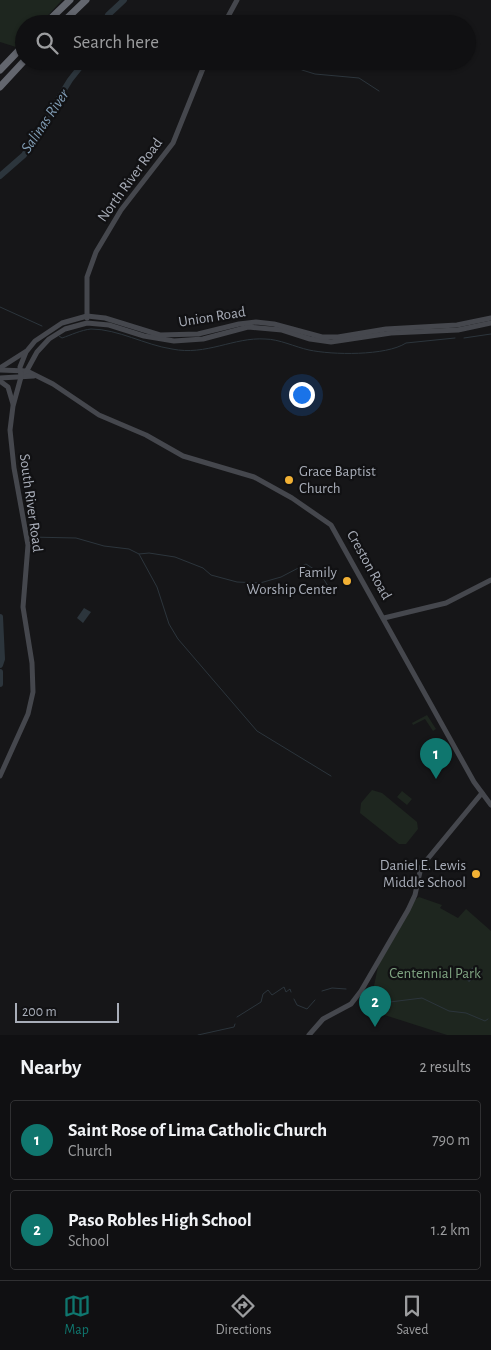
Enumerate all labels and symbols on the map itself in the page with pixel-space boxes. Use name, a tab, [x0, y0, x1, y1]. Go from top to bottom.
water label: Salinas River	[18, 86, 72, 156]
street label: North River Road	[95, 135, 165, 225]
street label: Union Road	[177, 304, 247, 330]
your location	[289, 382, 315, 408]
street label: South River Road	[17, 453, 45, 553]
place label: Grace Baptist Church	[299, 464, 376, 496]
marker: Grace Baptist Church	[283, 474, 295, 486]
street label: Creston Road	[344, 528, 394, 602]
place label: Family Worship Center	[247, 565, 338, 597]
marker: Family Worship Center	[341, 575, 353, 587]
pin: 1	[420, 738, 452, 779]
place label: Daniel E. Lewis Middle School	[380, 858, 466, 890]
marker: Daniel E. Lewis Middle School	[470, 868, 482, 880]
park label: Centennial Park	[389, 966, 481, 981]
pin: 2	[359, 986, 391, 1027]
scale bar	[15, 1000, 119, 1023]

